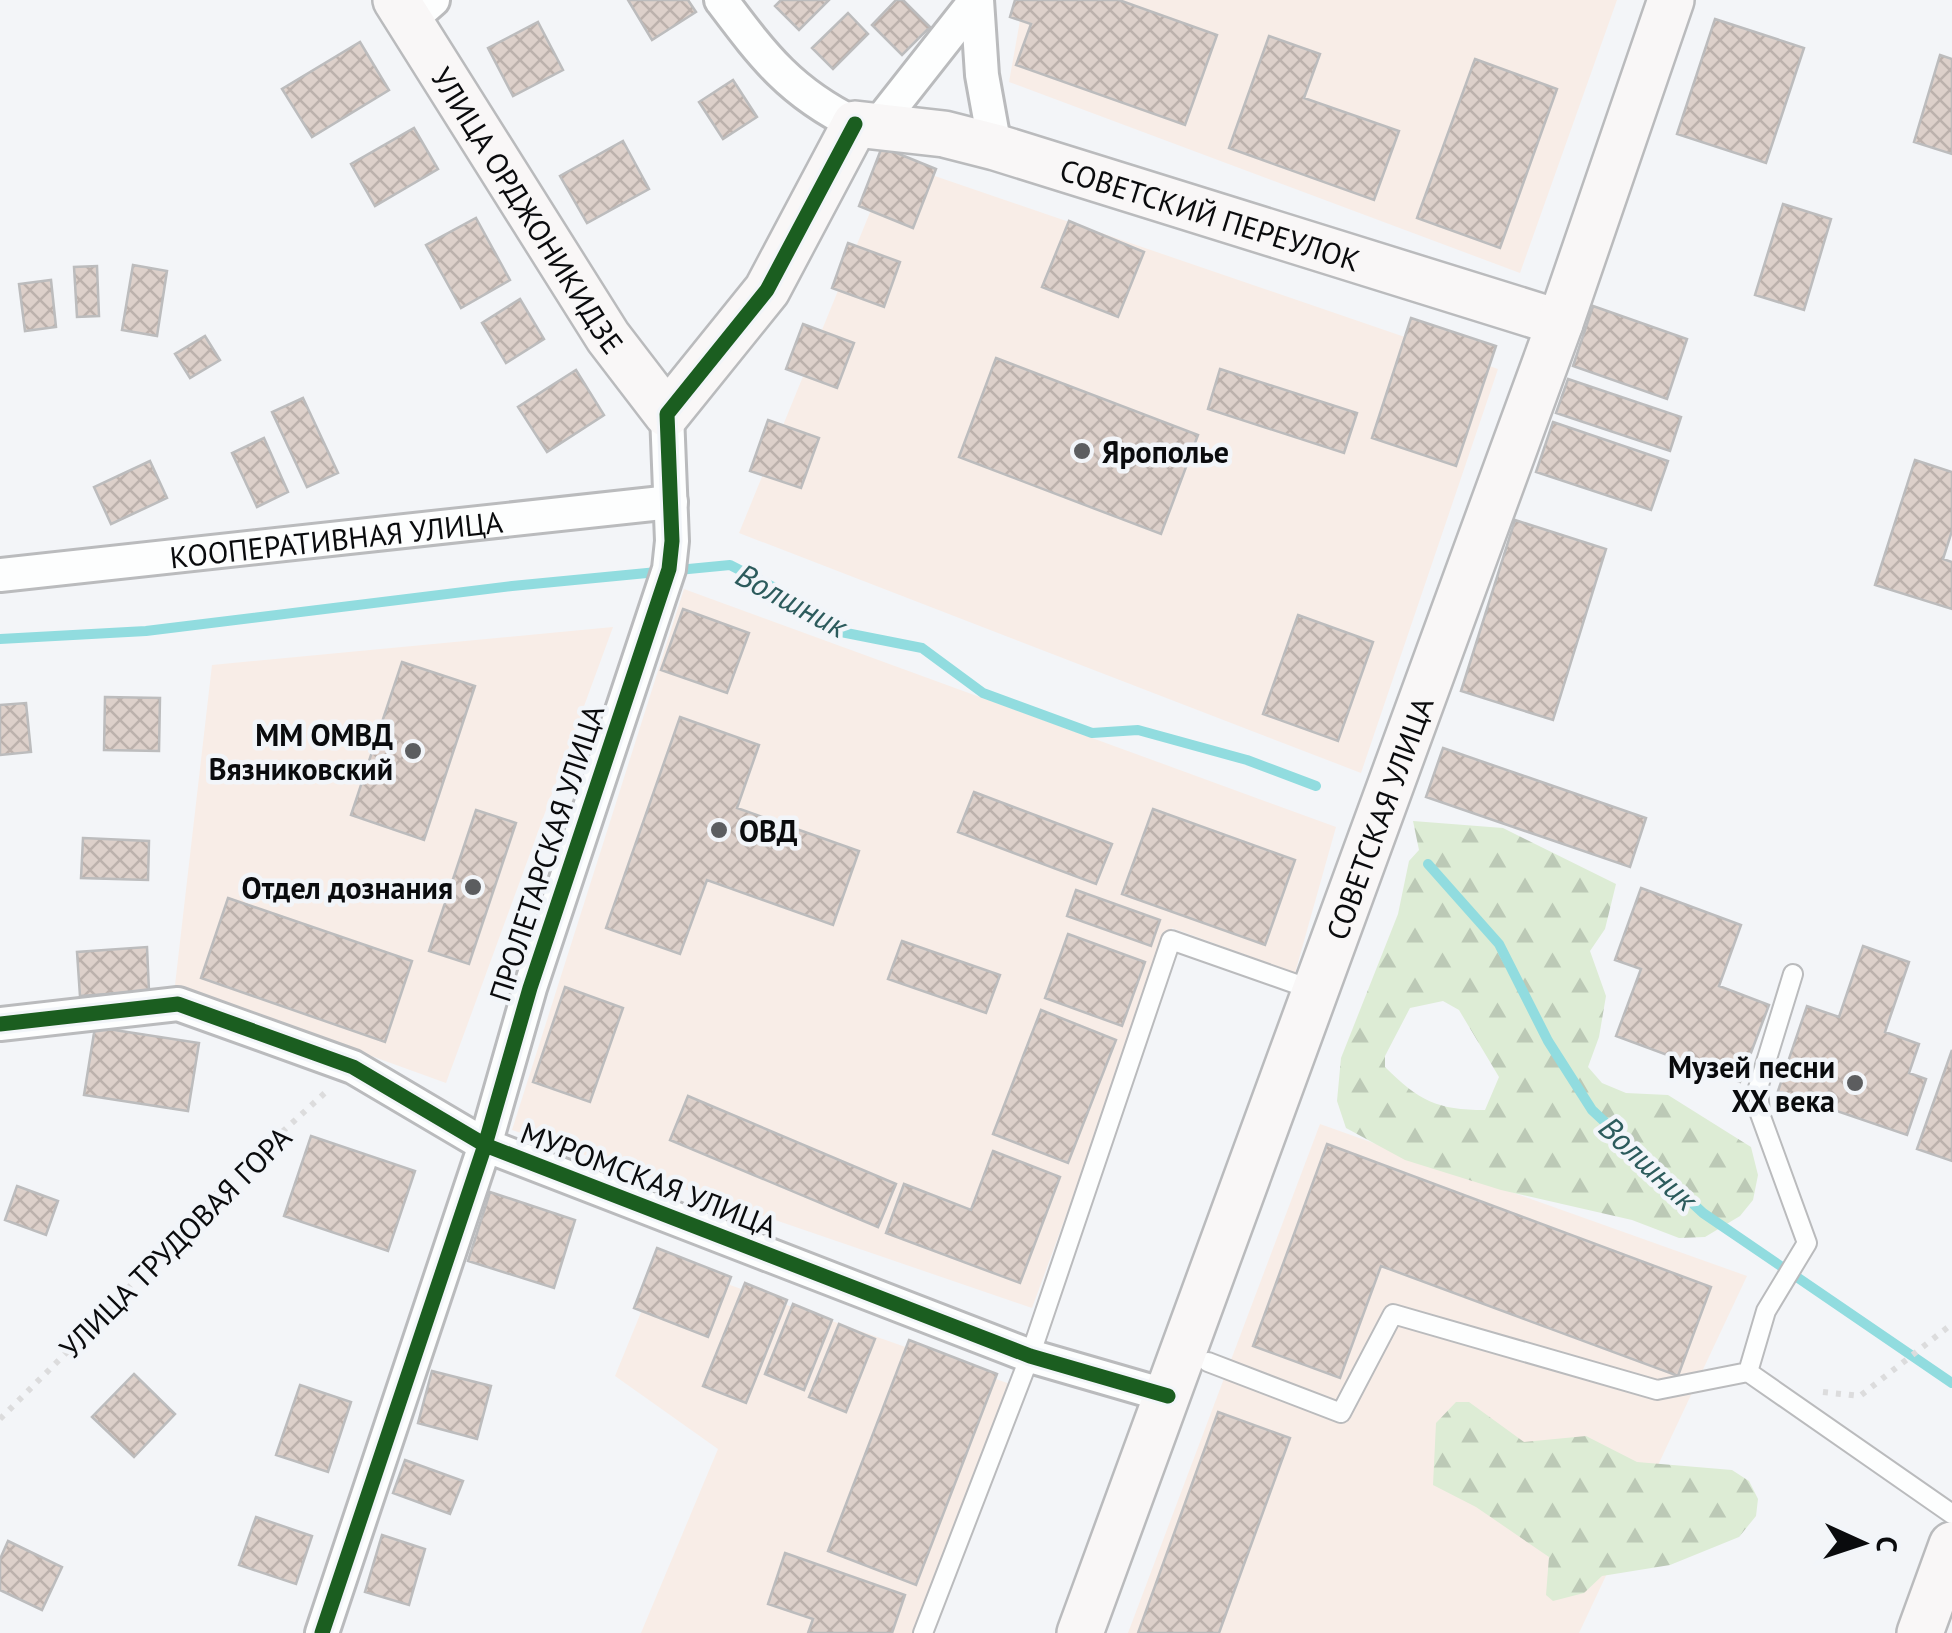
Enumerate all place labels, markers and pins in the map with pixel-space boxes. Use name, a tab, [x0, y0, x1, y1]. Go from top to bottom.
place label: Ярополье	[1102, 432, 1229, 471]
marker: Ярополье	[1071, 440, 1093, 462]
place label: ММ ОМВД Вязниковский	[209, 715, 393, 788]
marker: ММ ОМВД Вязниковский	[402, 740, 424, 762]
place label: ОВД	[739, 811, 798, 850]
marker: ОВД	[708, 819, 730, 841]
place label: Отдел дознания	[242, 868, 453, 907]
marker: Отдел дознания	[462, 876, 484, 898]
place label: Музей песни XX века	[1668, 1047, 1835, 1120]
marker: Музей песни XX века	[1844, 1072, 1866, 1094]

